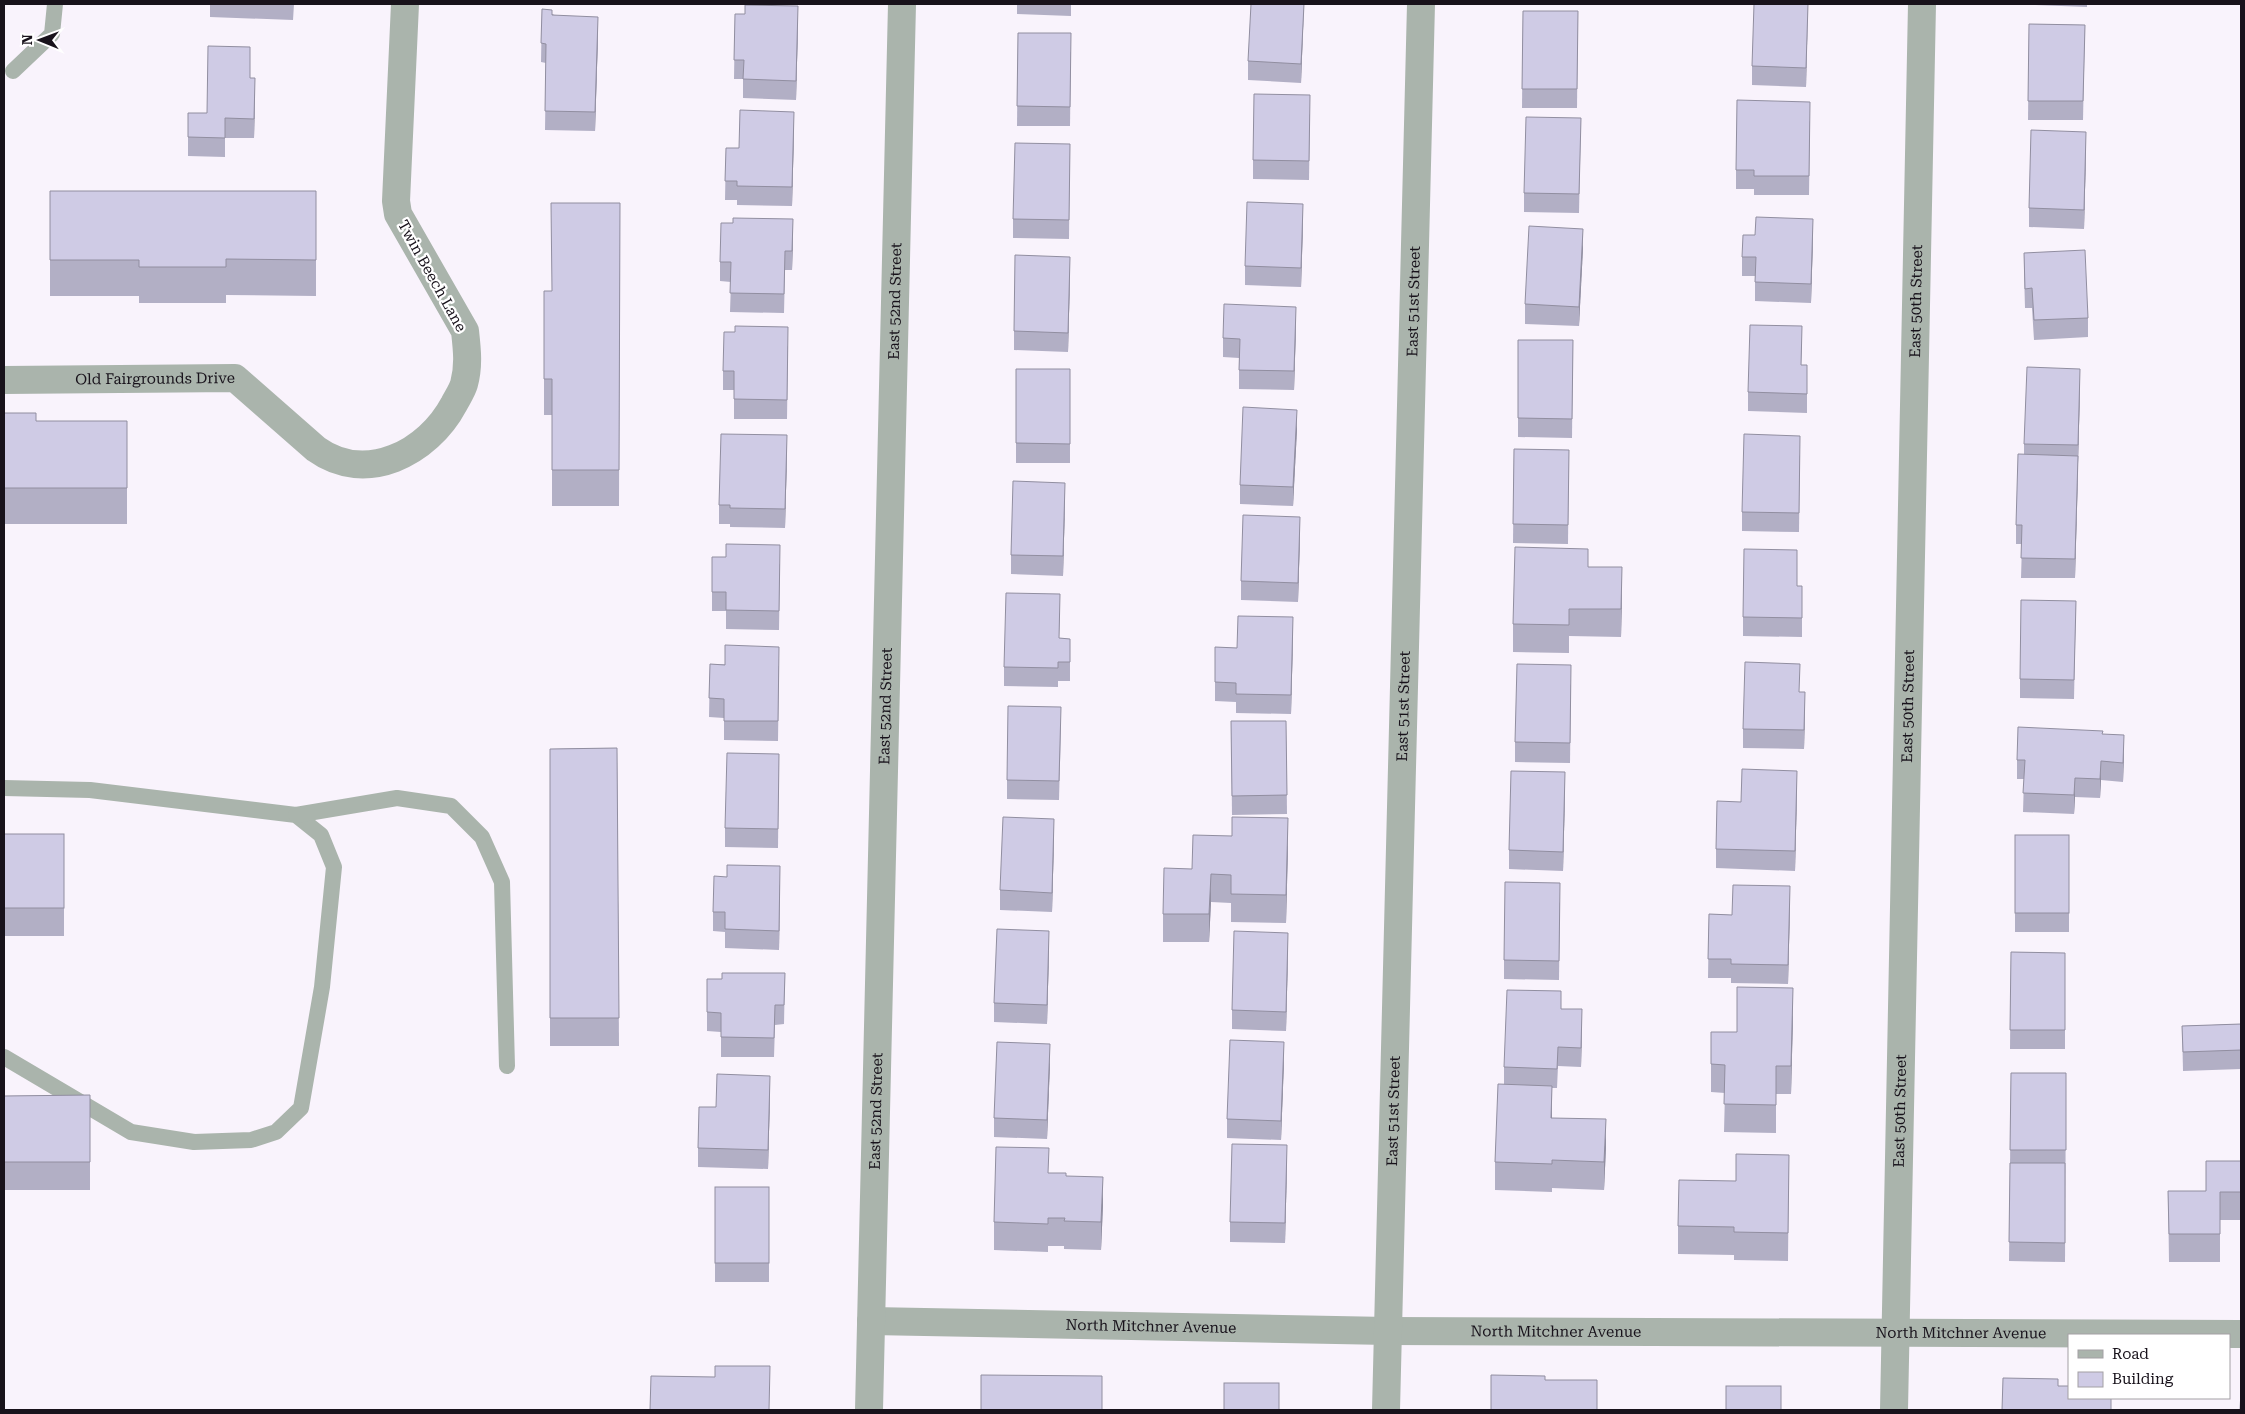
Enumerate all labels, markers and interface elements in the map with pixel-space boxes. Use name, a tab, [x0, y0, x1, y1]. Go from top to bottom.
north arrow	[15, 15, 65, 65]
text: N	[19, 34, 35, 45]
street label: Twin Beech Lane	[394, 217, 470, 335]
street label: East 52nd Street	[885, 242, 905, 360]
street label: East 50th Street	[1906, 244, 1926, 358]
street label: East 51st Street	[1403, 245, 1424, 357]
street label: Old Fairgrounds Drive	[75, 369, 235, 388]
street label: East 52nd Street	[875, 647, 896, 765]
street label: East 50th Street	[1898, 649, 1918, 763]
street label: East 51st Street	[1393, 650, 1414, 762]
street label: East 52nd Street	[866, 1052, 886, 1170]
street label: East 50th Street	[1890, 1054, 1910, 1168]
street label: East 51st Street	[1383, 1055, 1404, 1167]
street label: North Mitchner Avenue	[1065, 1316, 1237, 1337]
street label: North Mitchner Avenue	[1470, 1322, 1641, 1341]
street label: North Mitchner Avenue	[1875, 1324, 2046, 1342]
legend	[2068, 1334, 2230, 1399]
text: Road	[2112, 1345, 2149, 1363]
text: Building	[2112, 1370, 2174, 1388]

